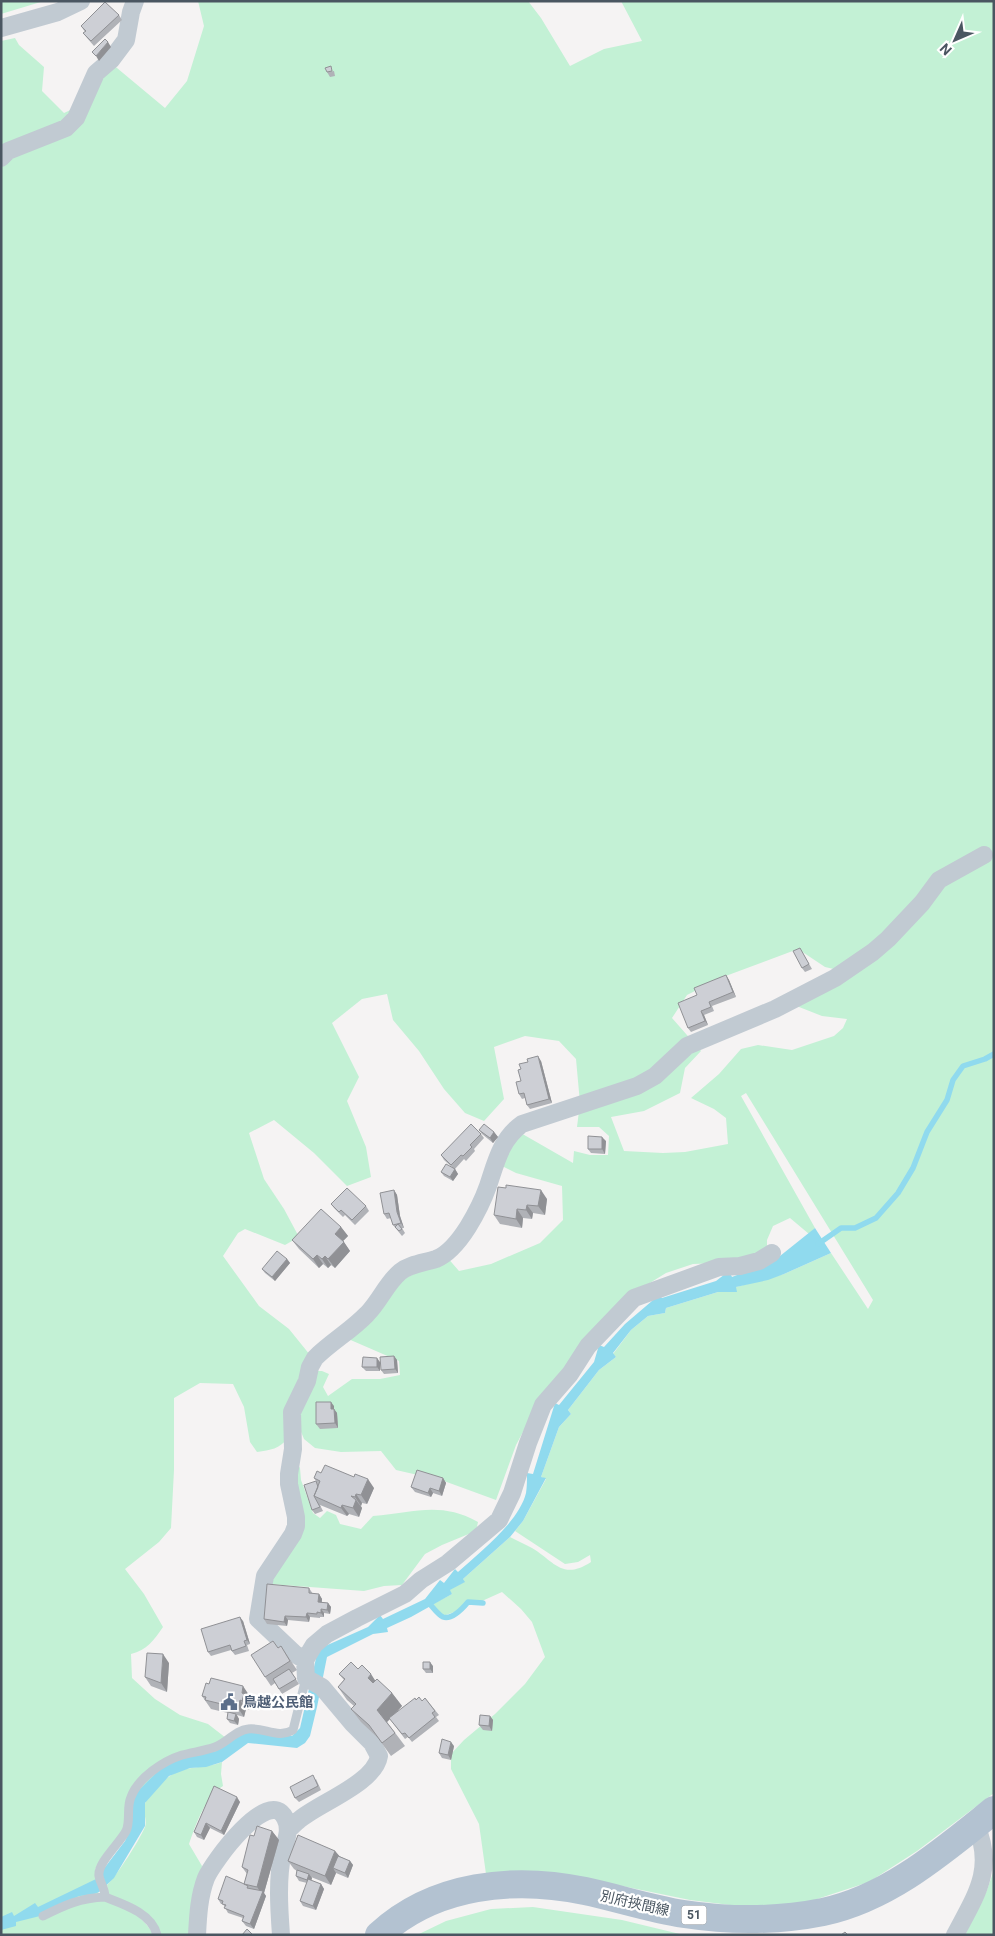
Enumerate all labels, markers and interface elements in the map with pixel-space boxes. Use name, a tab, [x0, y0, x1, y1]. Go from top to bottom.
north arrow	[930, 15, 980, 65]
text: N	[937, 40, 955, 58]
public building icon: 鳥越公民館	[219, 1692, 239, 1712]
place label: 鳥越公民館	[243, 1694, 313, 1710]
street label: 別府挾間線	[599, 1887, 671, 1919]
road number: 51	[682, 1906, 706, 1924]

